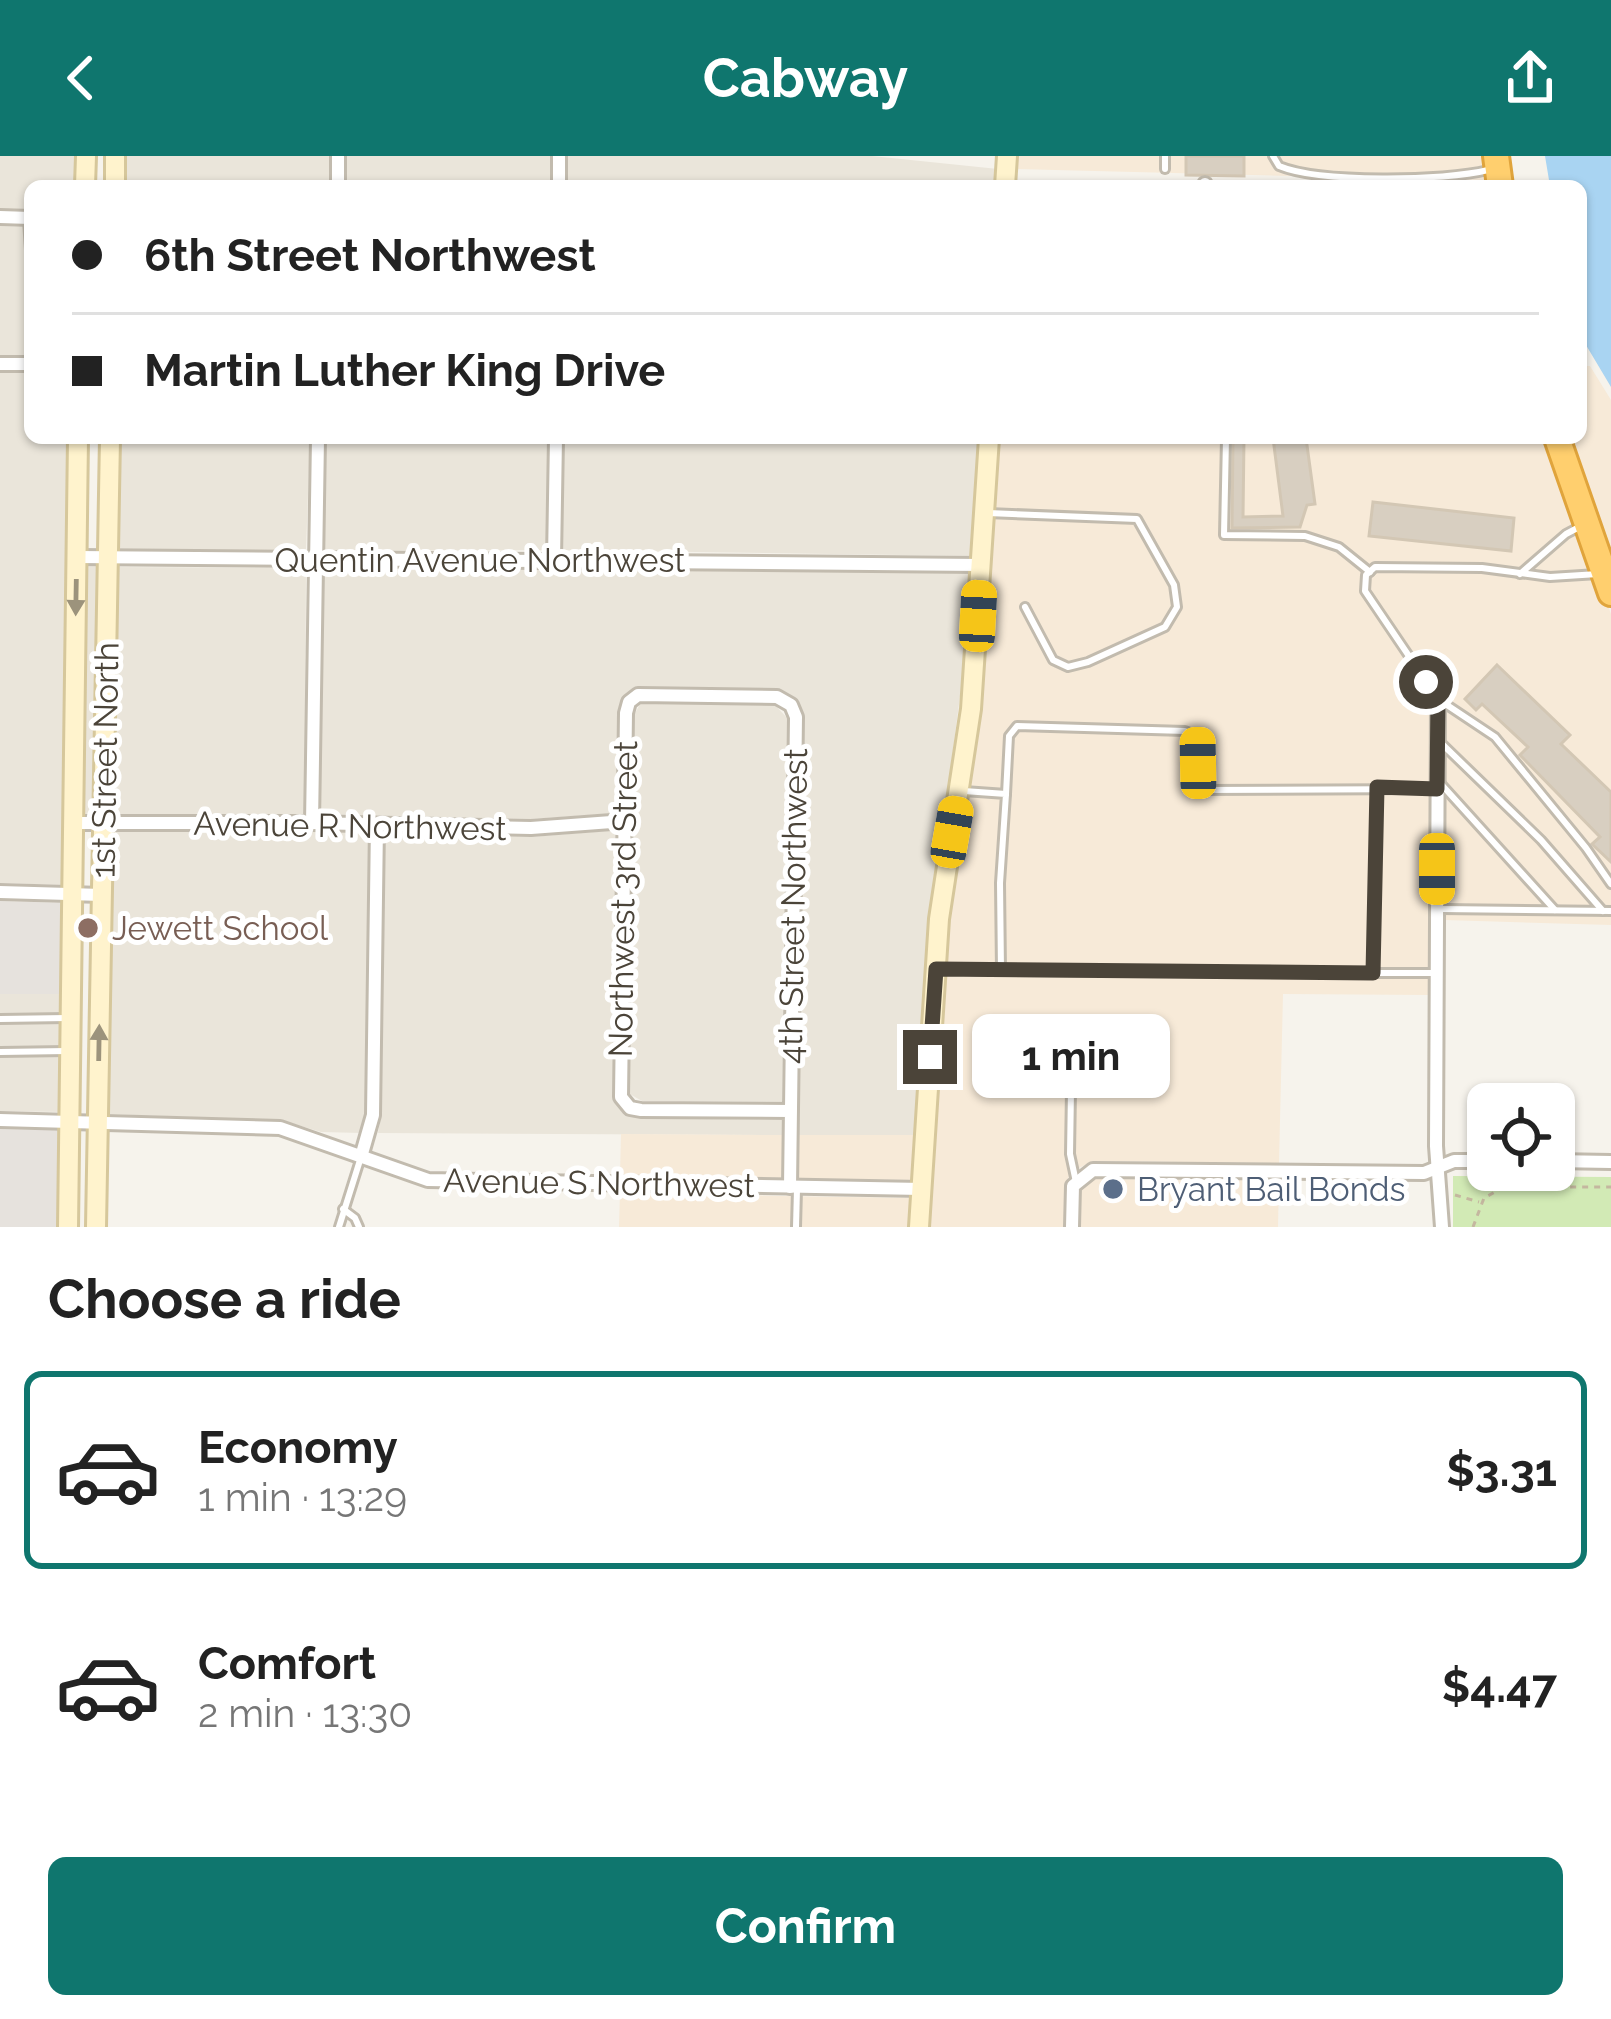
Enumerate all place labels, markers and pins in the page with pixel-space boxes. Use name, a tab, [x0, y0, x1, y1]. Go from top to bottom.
place label: Jewett School	[112, 909, 329, 948]
marker: Jewett School	[75, 915, 101, 941]
place label: Bryant Bail Bonds	[1137, 1170, 1405, 1209]
marker: Bryant Bail Bonds	[1100, 1176, 1126, 1202]

